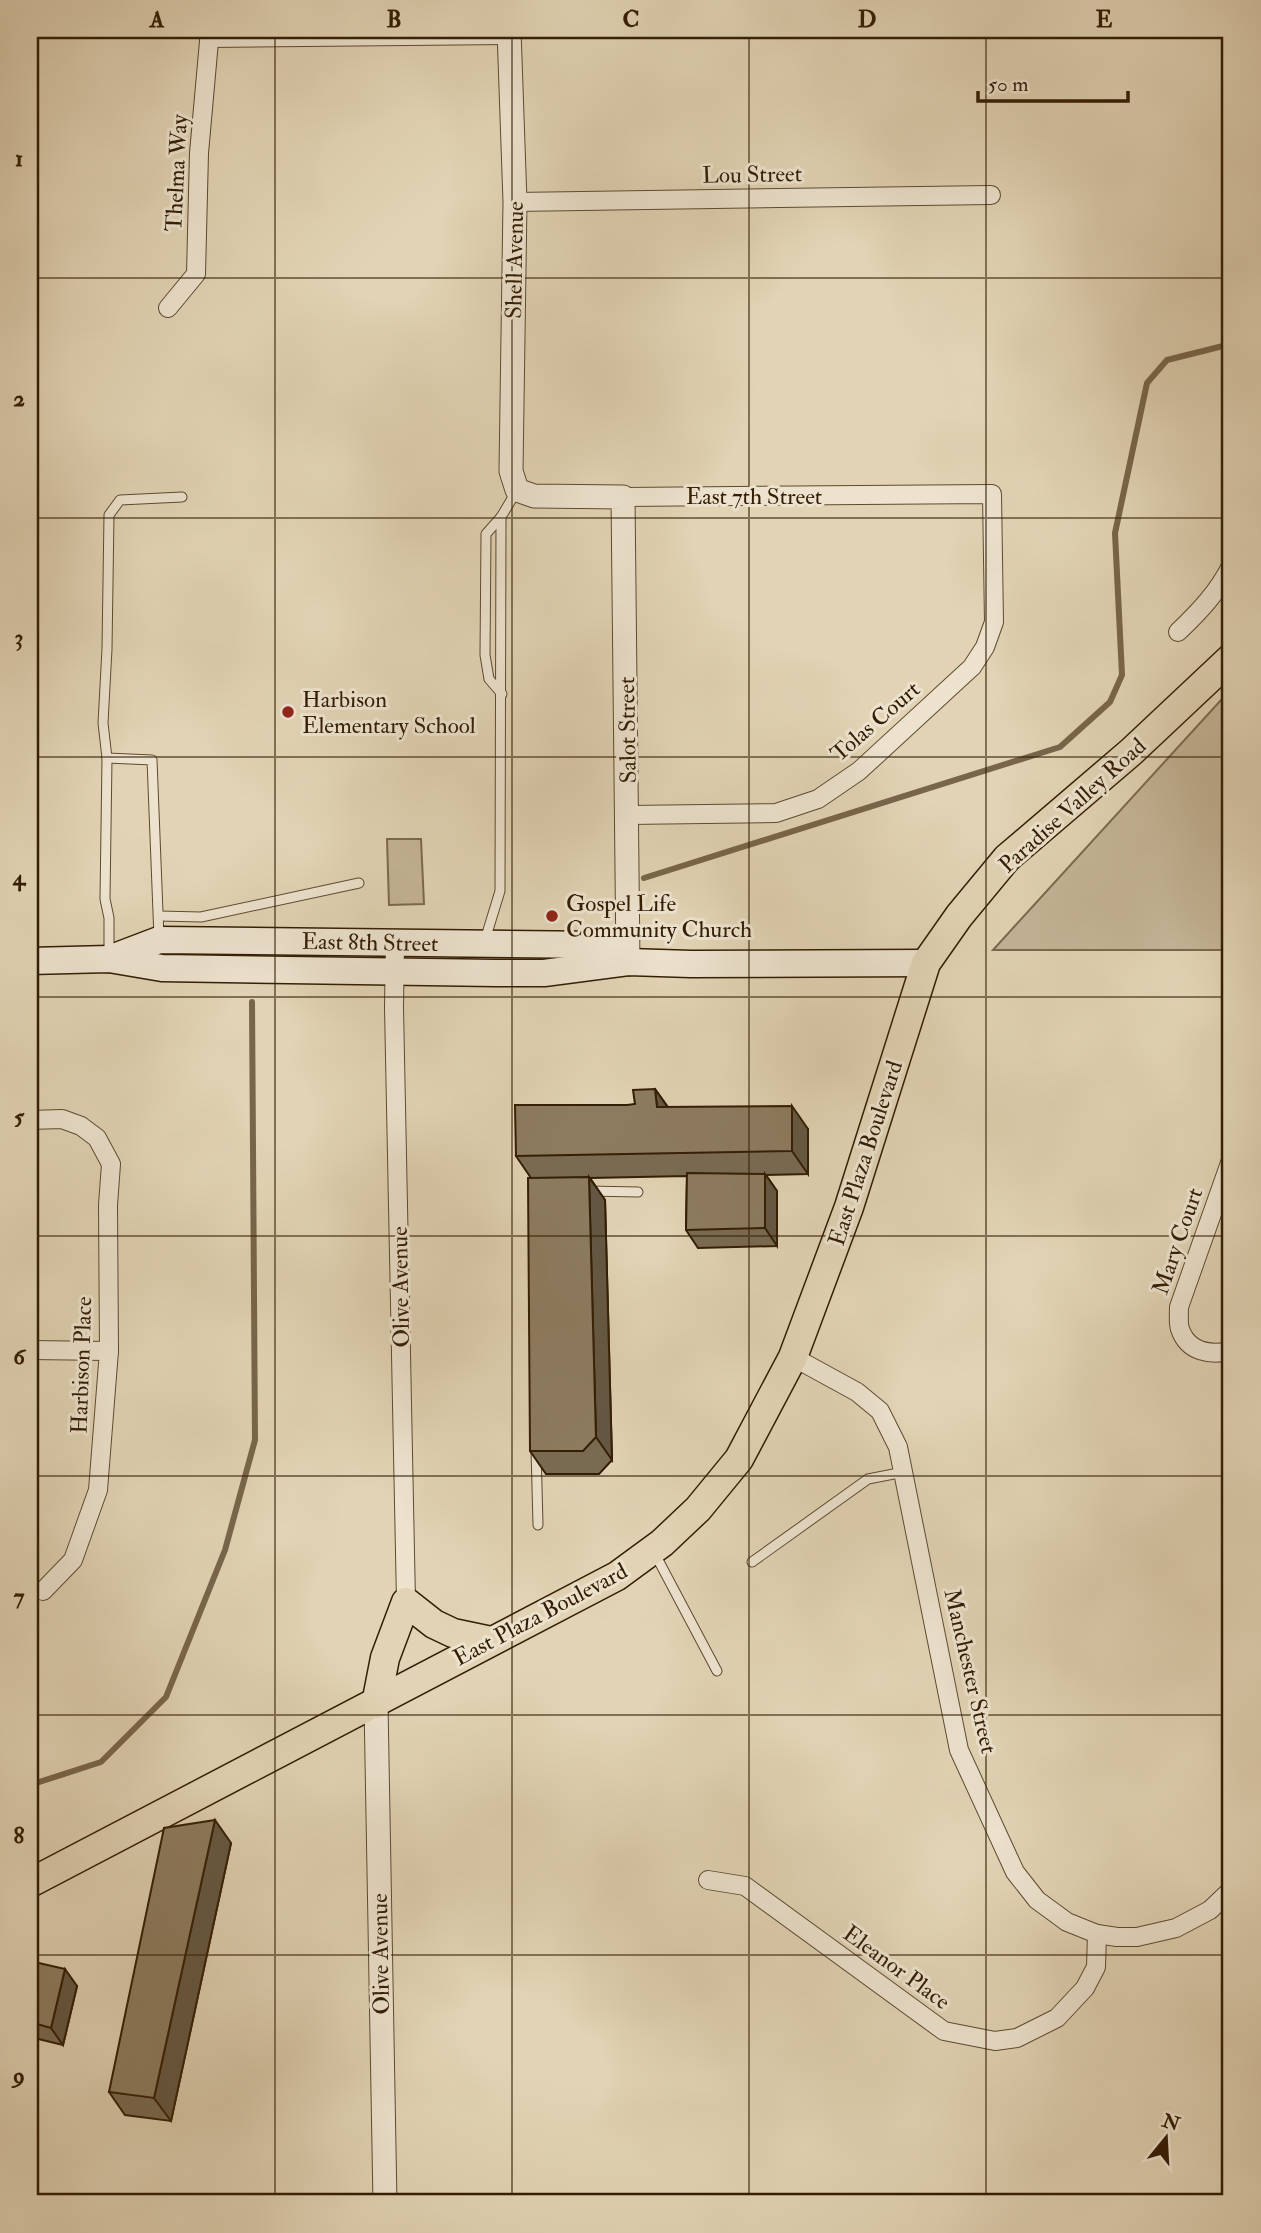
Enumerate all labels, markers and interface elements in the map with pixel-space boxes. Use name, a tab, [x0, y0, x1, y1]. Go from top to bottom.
text: A	[149, 5, 165, 34]
text: B	[386, 5, 402, 34]
text: C	[623, 5, 639, 34]
text: D	[858, 5, 876, 34]
text: E	[1096, 5, 1113, 34]
scale bar	[978, 60, 1128, 104]
text: 50 m	[988, 71, 1029, 98]
street label: Thelma Way	[159, 113, 194, 232]
text: 1	[15, 144, 23, 173]
street label: Lou Street	[702, 159, 802, 190]
street label: Shell Avenue	[499, 201, 530, 319]
text: 2	[13, 384, 25, 413]
street label: East 7th Street	[686, 482, 822, 511]
text: 3	[15, 623, 23, 652]
street label: Tolas Court	[825, 675, 926, 768]
street label: Salot Street	[612, 676, 643, 784]
place label: Harbison Elementary School	[302, 685, 476, 740]
marker: Harbison Elementary School	[280, 704, 296, 720]
street label: Paradise Valley Road	[993, 732, 1152, 879]
text: 4	[12, 863, 27, 892]
place label: Gospel Life Community Church	[566, 889, 752, 944]
marker: Gospel Life Community Church	[544, 908, 560, 924]
street label: East 8th Street	[301, 927, 439, 958]
street label: East Plaza Boulevard	[822, 1057, 909, 1249]
text: 5	[14, 1102, 25, 1131]
street label: Mary Court	[1146, 1184, 1209, 1298]
street label: Olive Avenue	[385, 1226, 416, 1348]
street label: Harbison Place	[65, 1295, 98, 1434]
text: 6	[13, 1342, 27, 1371]
street label: East Plaza Boulevard	[448, 1556, 632, 1673]
text: 7	[14, 1582, 25, 1611]
street label: Manchester Street	[937, 1586, 1004, 1756]
text: 8	[14, 1821, 25, 1850]
street label: Olive Avenue	[365, 1893, 396, 2015]
street label: Eleanor Place	[837, 1919, 956, 2016]
text: 9	[11, 2061, 25, 2090]
north arrow	[1132, 2104, 1202, 2174]
text: N	[1158, 2108, 1184, 2137]

